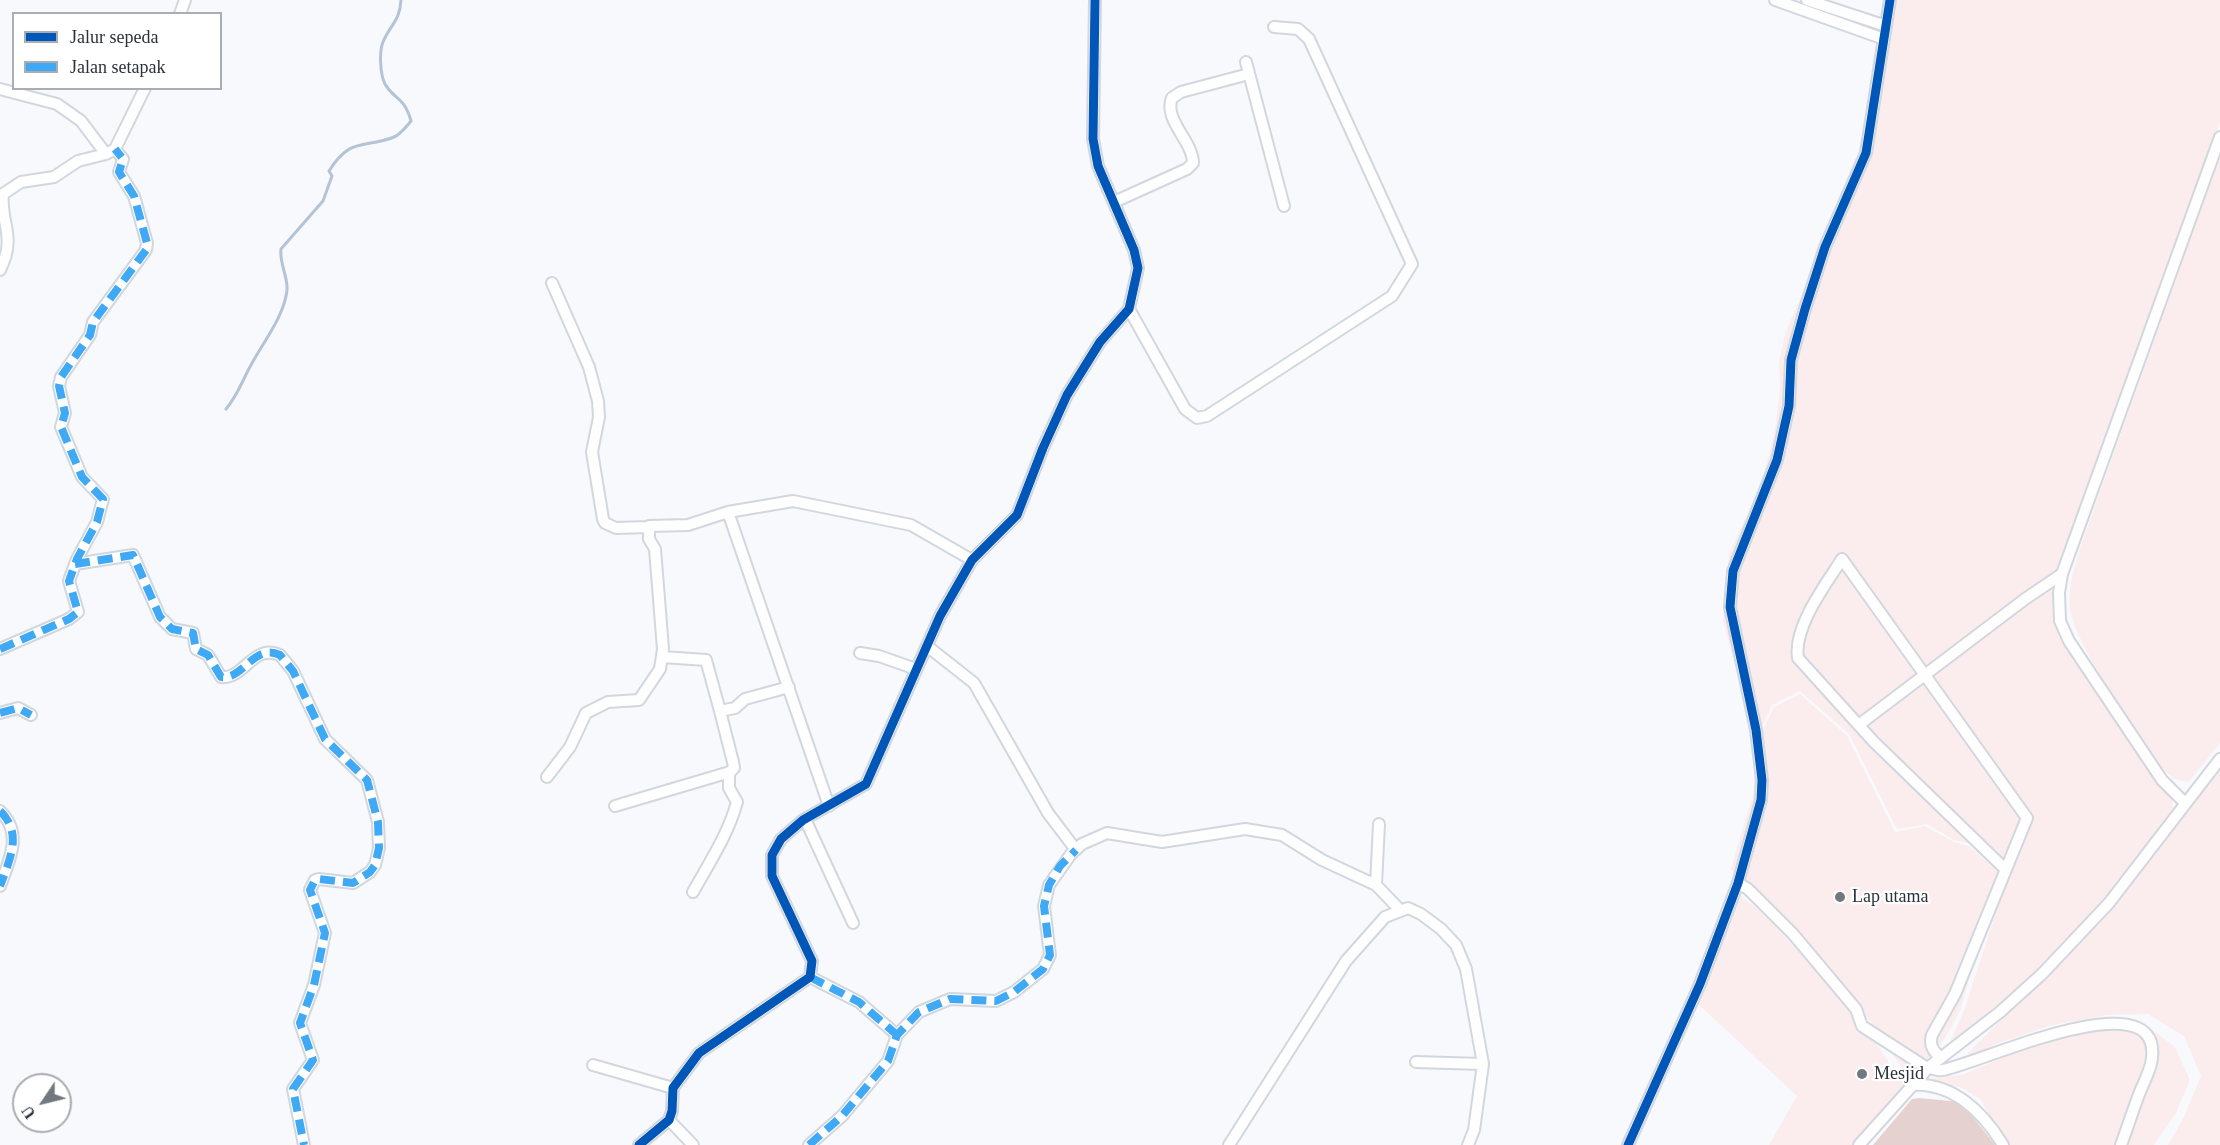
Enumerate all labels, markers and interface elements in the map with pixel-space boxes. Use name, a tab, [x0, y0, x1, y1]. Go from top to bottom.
legend	[12, 12, 222, 90]
text: Jalur sepeda	[70, 27, 158, 47]
text: Jalan setapak	[70, 57, 165, 77]
place label: Lap utama	[1852, 886, 1928, 908]
marker: Lap utama	[1833, 890, 1847, 904]
place label: Mesjid	[1874, 1063, 1924, 1085]
marker: Mesjid	[1855, 1067, 1869, 1081]
north arrow	[12, 1073, 72, 1133]
text: U	[18, 1103, 39, 1122]

